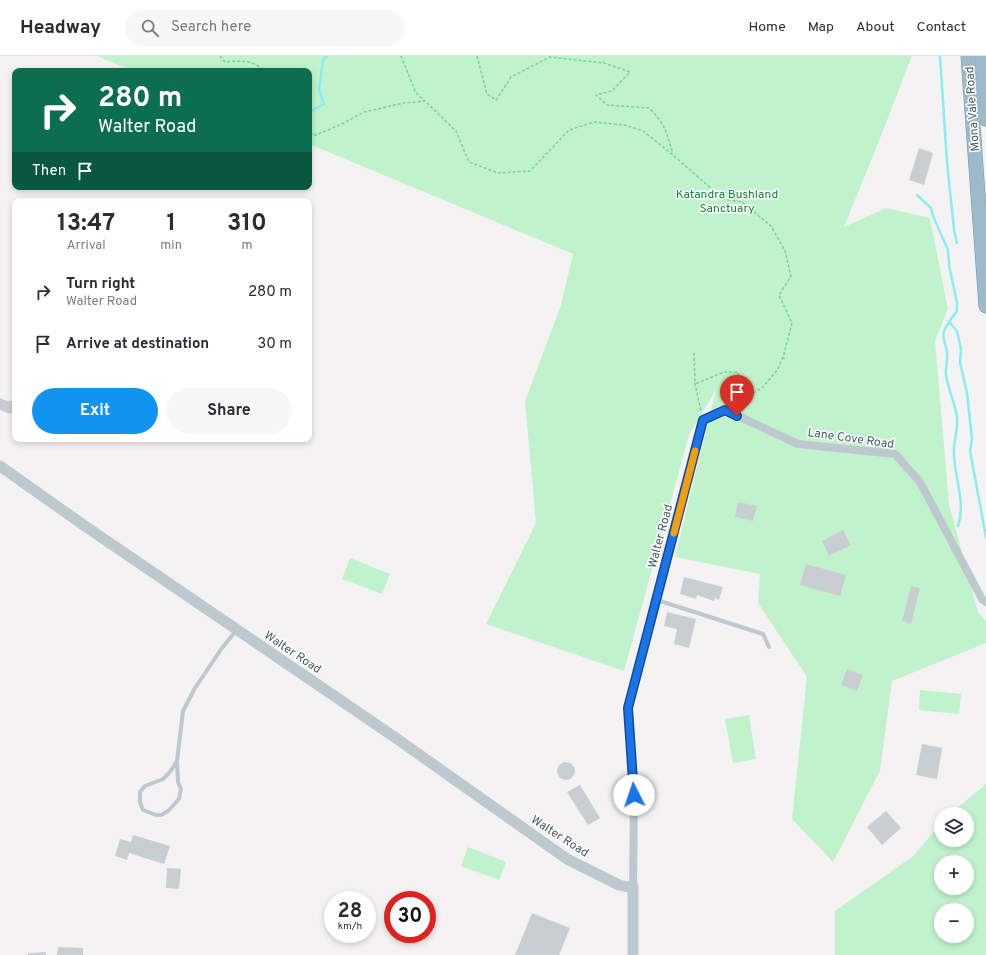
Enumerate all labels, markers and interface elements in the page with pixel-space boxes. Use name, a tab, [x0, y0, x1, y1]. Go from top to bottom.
search box	[125, 10, 405, 46]
text: Headway	[20, 16, 101, 40]
icon: search	[139, 17, 161, 39]
text: Search here	[171, 18, 251, 37]
text: Home	[749, 19, 786, 36]
text: Map	[808, 19, 834, 36]
text: About	[856, 19, 895, 36]
text: Contact	[917, 19, 966, 36]
street label: Mona Vale Road	[962, 66, 984, 152]
text: 280 m	[98, 81, 182, 117]
icon: right	[32, 84, 84, 136]
text: Walter Road	[98, 116, 196, 139]
icon: arrive	[74, 160, 96, 182]
text: Then	[32, 162, 66, 181]
park label: Katandra Bushland Sanctuary	[676, 187, 778, 217]
text: 13:47	[57, 209, 115, 239]
text: 1	[166, 209, 176, 239]
text: 310	[227, 209, 267, 239]
text: Arrival	[67, 238, 106, 254]
text: min	[160, 238, 182, 254]
text: m	[241, 238, 252, 254]
text: Turn right	[66, 275, 135, 294]
icon: right	[32, 281, 54, 303]
text: 280 m	[248, 283, 292, 302]
text: Walter Road	[66, 294, 137, 310]
icon: arrive	[32, 333, 54, 355]
text: Arrive at destination	[66, 335, 209, 354]
text: 30 m	[257, 335, 292, 354]
pin	[720, 375, 754, 416]
icon: arrive	[726, 381, 748, 403]
button: Exit	[32, 388, 158, 434]
button: Share	[166, 388, 292, 434]
street label: Lane Cove Road	[807, 425, 895, 453]
street label: Walter Road	[645, 503, 677, 570]
street label: Walter Road	[261, 628, 324, 678]
position arrow	[613, 774, 655, 816]
map controls	[934, 807, 974, 943]
button: layers	[934, 807, 974, 847]
street label: Walter Road	[528, 812, 591, 861]
button: +	[934, 855, 974, 895]
speed limit sign: 30	[384, 891, 436, 943]
text: 28	[338, 899, 362, 925]
button: −	[934, 903, 974, 943]
text: km/h	[338, 920, 362, 933]

